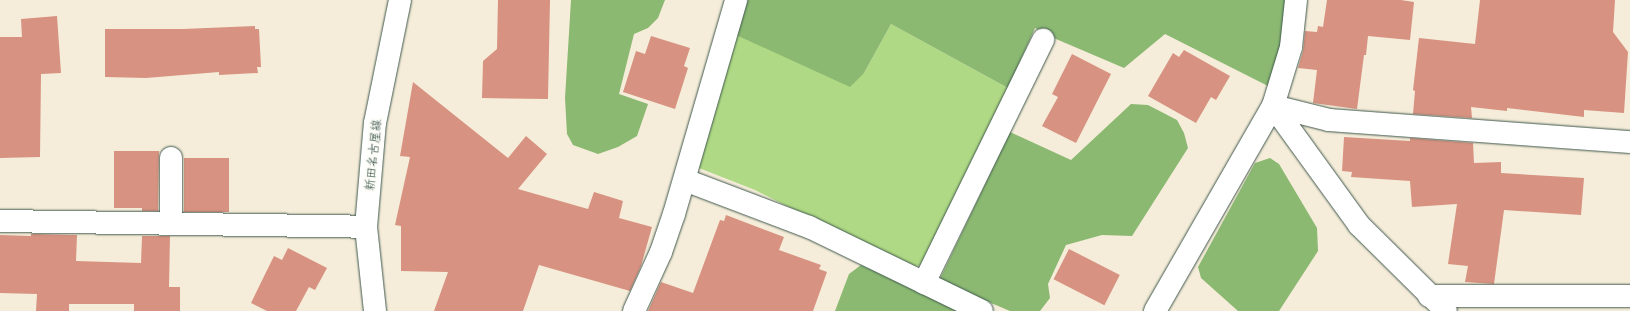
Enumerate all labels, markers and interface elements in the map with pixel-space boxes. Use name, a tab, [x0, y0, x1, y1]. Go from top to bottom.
street label: 新田名古屋線	[362, 118, 384, 192]

